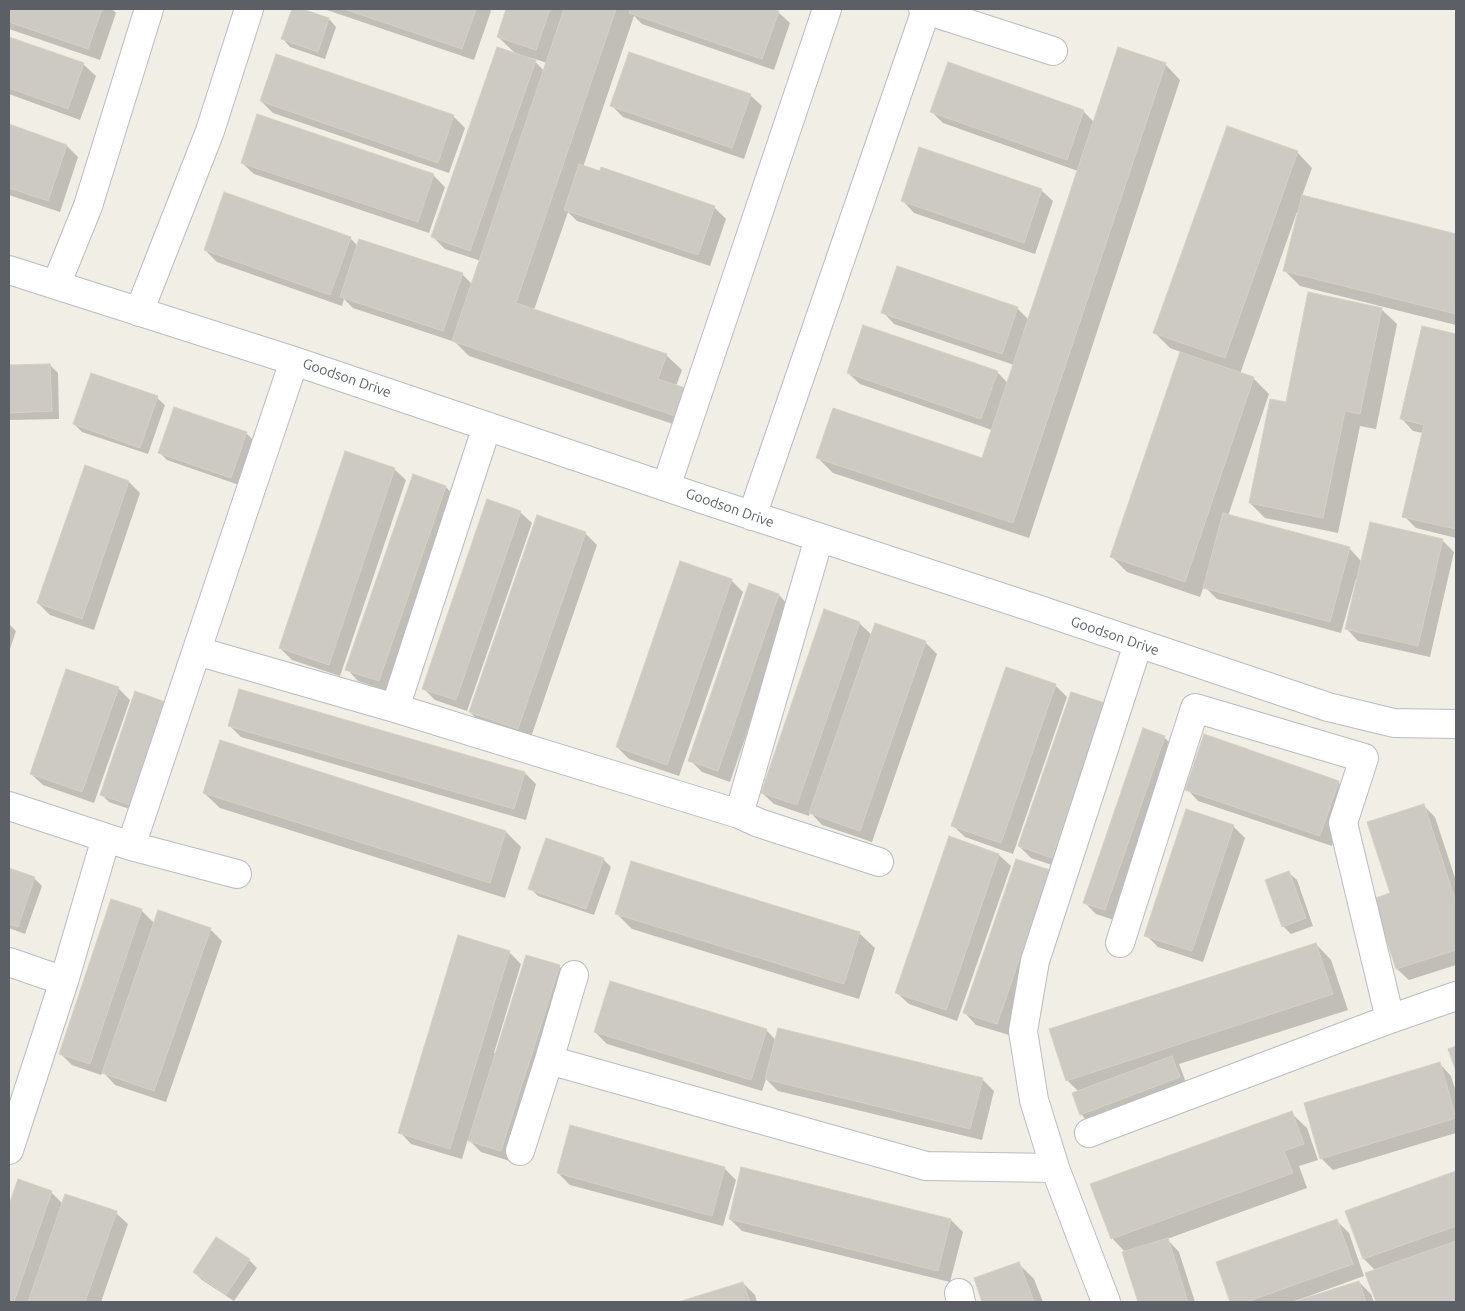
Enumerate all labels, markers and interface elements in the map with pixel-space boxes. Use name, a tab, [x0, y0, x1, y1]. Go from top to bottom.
street label: Goodson Drive	[301, 355, 393, 401]
street label: Goodson Drive	[684, 485, 776, 531]
street label: Goodson Drive	[1069, 613, 1161, 659]

